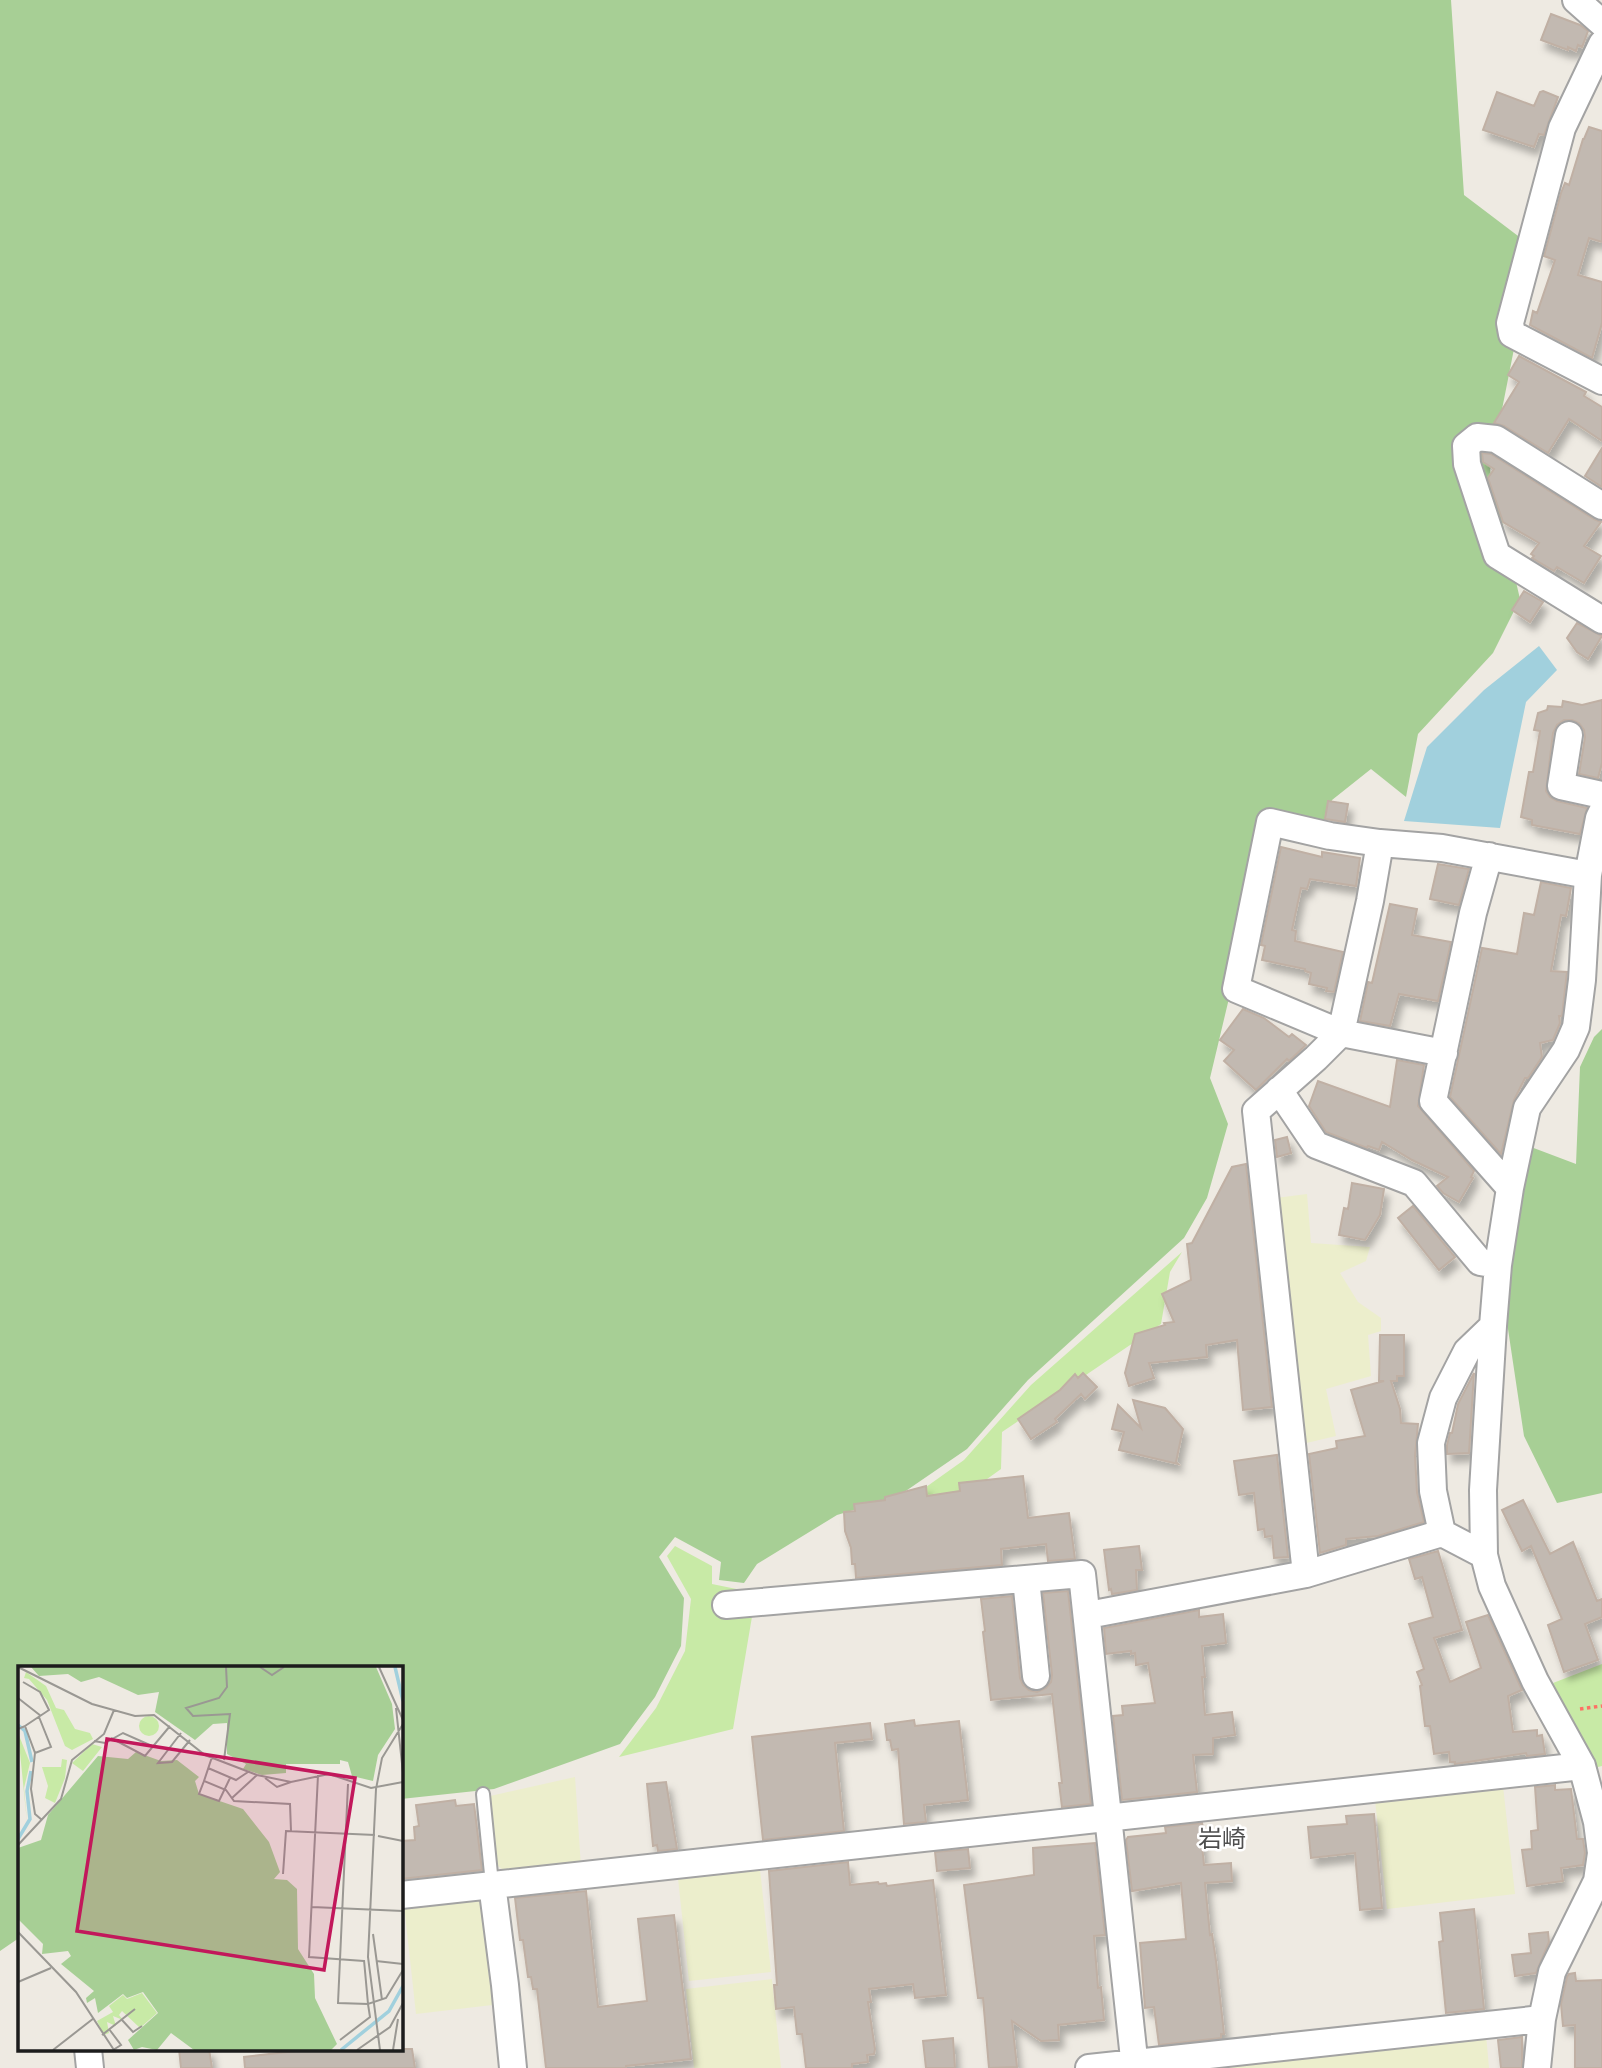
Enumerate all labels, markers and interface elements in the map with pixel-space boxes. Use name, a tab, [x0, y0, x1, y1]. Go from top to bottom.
inset map	[18, 1666, 402, 2050]
district label: 岩崎	[1198, 1820, 1246, 1856]

